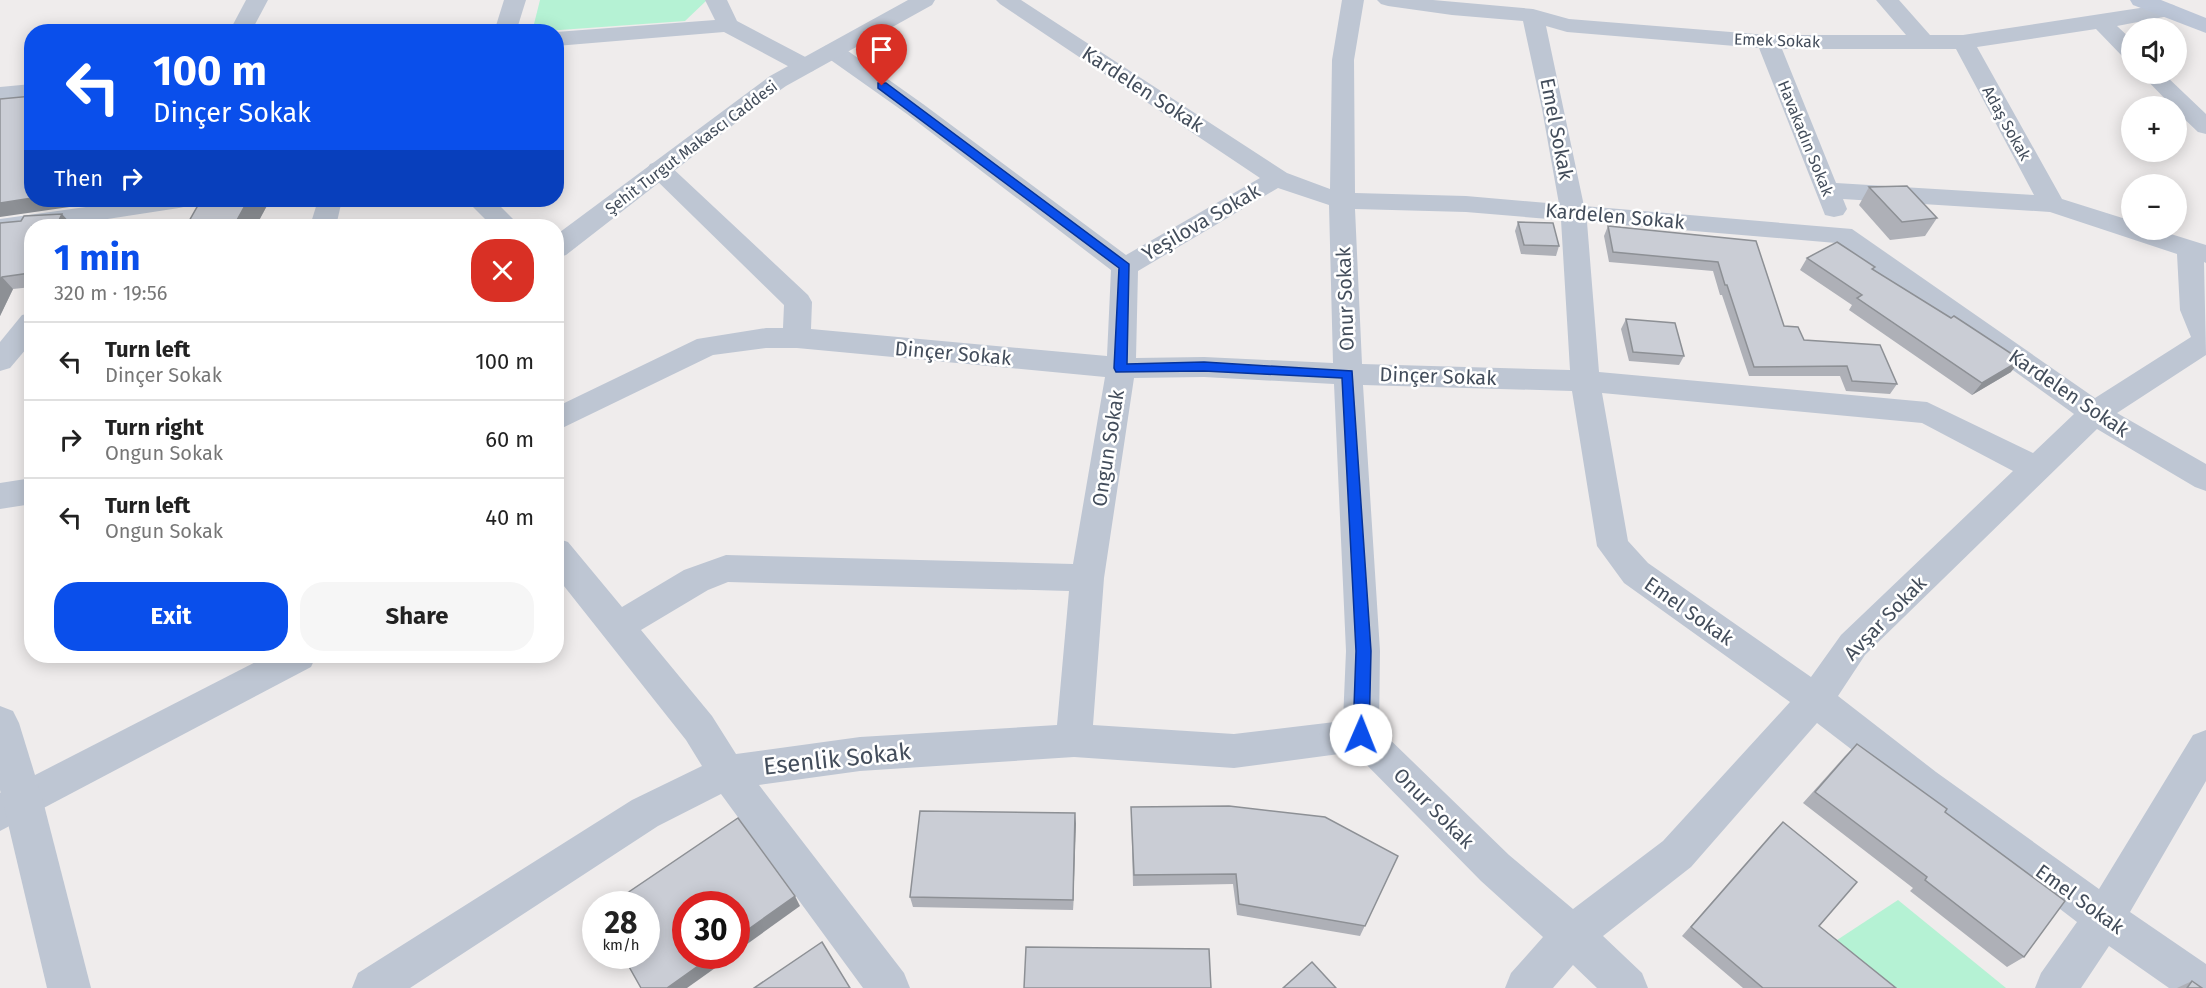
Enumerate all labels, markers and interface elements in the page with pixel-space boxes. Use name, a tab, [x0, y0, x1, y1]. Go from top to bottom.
map controls	[2121, 18, 2187, 240]
button: sound	[2121, 18, 2187, 84]
pin	[856, 24, 907, 86]
street label: Emek Sokak	[1734, 30, 1821, 52]
icon: arrive	[865, 33, 898, 66]
street label: Kardelen Sokak	[1078, 41, 1209, 138]
text: 100 m	[153, 46, 267, 96]
icon: left	[54, 48, 132, 126]
street label: Şehit Turgut Makascı Caddesi	[601, 76, 782, 219]
street label: Emel Sokak	[1535, 76, 1579, 183]
street label: Havakadın Sokak	[1774, 78, 1838, 199]
street label: Adaş Sokak	[1978, 83, 2035, 165]
button: +	[2121, 96, 2187, 162]
text: Dinçer Sokak	[153, 97, 311, 129]
icon: right	[115, 162, 148, 195]
text: Then	[54, 165, 103, 192]
button: −	[2121, 174, 2187, 240]
street label: Yeşilova Sokak	[1138, 178, 1265, 266]
street label: Kardelen Sokak	[1544, 198, 1686, 234]
text: 1 min	[54, 236, 141, 280]
button: close	[471, 239, 534, 302]
street label: Onur Sokak	[1331, 246, 1359, 351]
text: 320 m · 19:56	[54, 281, 167, 305]
text: Turn left	[105, 336, 190, 363]
street label: Dinçer Sokak	[894, 336, 1013, 371]
street label: Kardelen Sokak	[2004, 344, 2134, 442]
icon: left	[54, 345, 87, 378]
text: 100 m	[475, 348, 534, 375]
street label: Dinçer Sokak	[1379, 362, 1498, 391]
text: Dinçer Sokak	[105, 363, 222, 387]
street label: Ongun Sokak	[1087, 387, 1129, 508]
text: Turn right	[105, 414, 204, 441]
icon: right	[54, 423, 87, 456]
text: 60 m	[485, 426, 534, 453]
text: Ongun Sokak	[105, 441, 223, 465]
text: Turn left	[105, 492, 190, 519]
icon: left	[54, 501, 87, 534]
text: 40 m	[485, 504, 534, 531]
text: Ongun Sokak	[105, 519, 223, 543]
street label: Avşar Sokak	[1839, 570, 1932, 666]
street label: Emel Sokak	[1640, 572, 1739, 651]
button: Exit	[54, 582, 288, 651]
button: Share	[300, 582, 534, 651]
position arrow	[1329, 703, 1393, 767]
street label: Esenlik Sokak	[762, 737, 913, 781]
street label: Onur Sokak	[1389, 763, 1480, 854]
street label: Emel Sokak	[2031, 859, 2129, 940]
speed limit sign: 30	[672, 891, 750, 969]
text: 28	[605, 905, 637, 941]
text: km/h	[602, 936, 640, 954]

